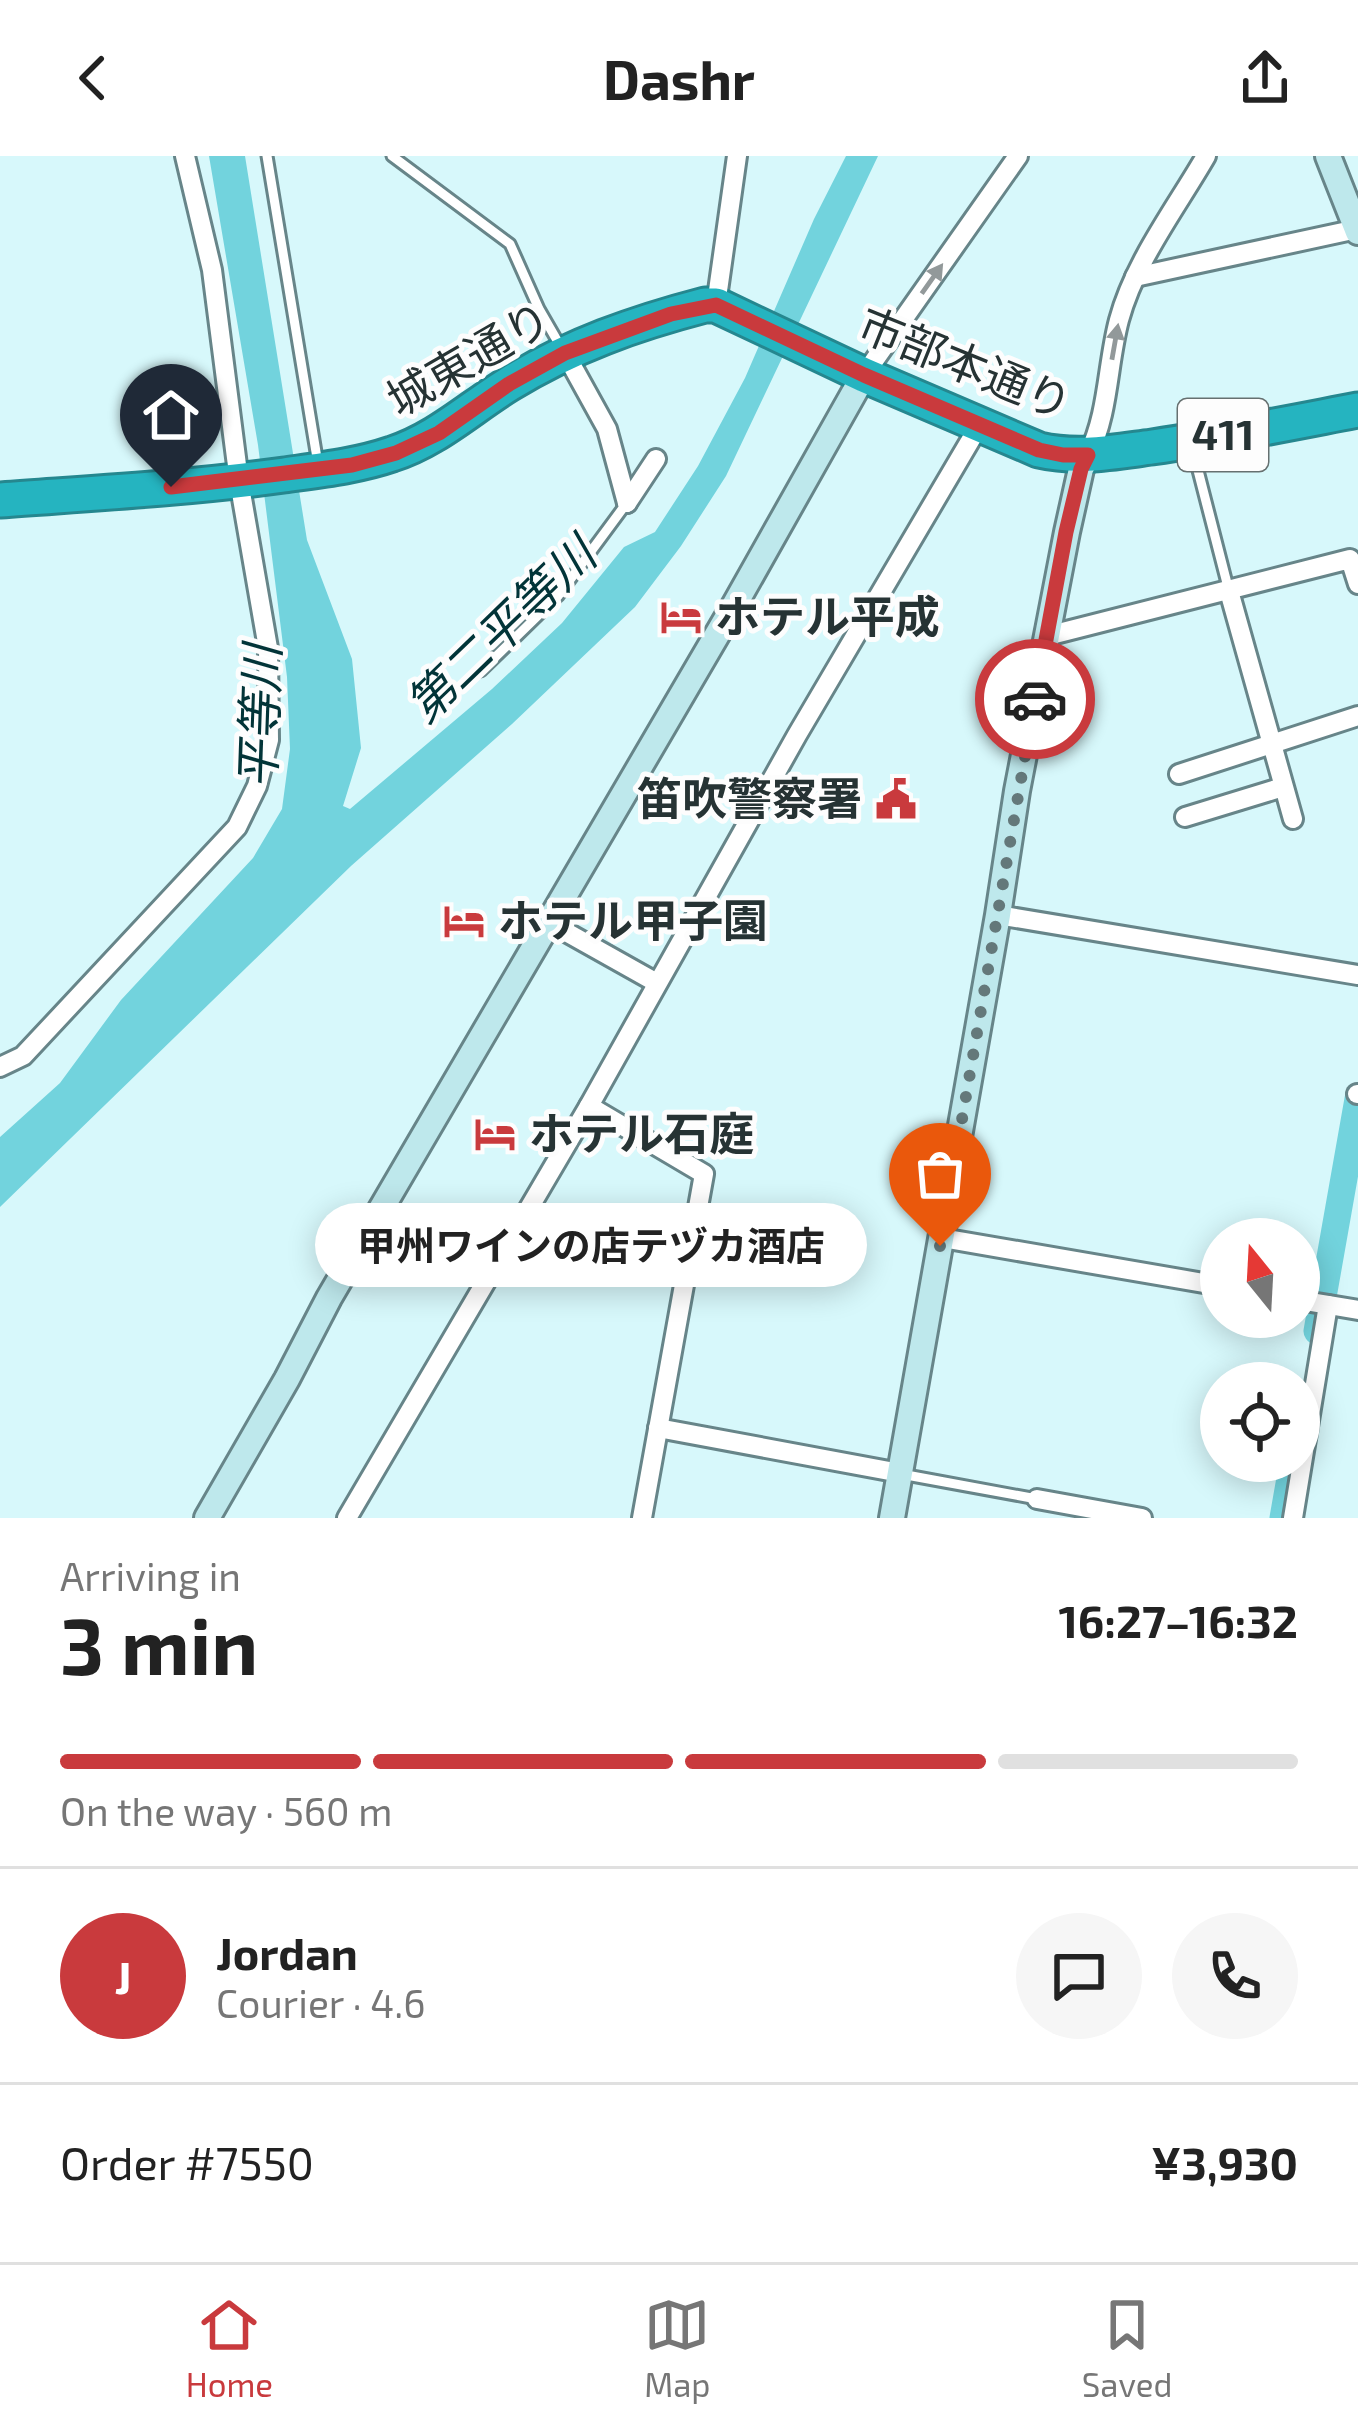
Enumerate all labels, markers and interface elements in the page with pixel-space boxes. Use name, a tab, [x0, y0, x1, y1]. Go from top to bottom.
icon: back	[60, 45, 126, 111]
icon: share	[1232, 45, 1298, 111]
text: Dashr	[603, 46, 755, 111]
one-way arrow	[920, 263, 943, 295]
street label: 城東通り	[377, 289, 559, 426]
street label: 市部本通り	[851, 295, 1080, 429]
one-way arrow	[1107, 323, 1125, 361]
pin	[120, 364, 222, 487]
icon: home	[138, 382, 204, 448]
road number: 411	[1178, 399, 1268, 471]
water label: 第二平等川	[393, 521, 610, 733]
place label: ホテル平成	[715, 588, 940, 642]
hotel icon: ホテル平成	[658, 594, 704, 640]
water label: 平等川	[227, 639, 290, 790]
courier	[975, 639, 1095, 759]
icon: car	[1002, 666, 1068, 732]
place label: 笛吹警察署	[637, 770, 862, 824]
public building icon: 笛吹警察署	[873, 776, 919, 822]
place label: ホテル甲子園	[498, 892, 768, 946]
hotel icon: ホテル甲子園	[441, 898, 487, 944]
place label: ホテル石庭	[529, 1105, 754, 1159]
hotel icon: ホテル石庭	[472, 1111, 518, 1157]
pin	[889, 1123, 991, 1246]
icon: bag	[907, 1141, 973, 1207]
callout: 甲州ワインの店テヅカ酒店	[316, 1204, 868, 1288]
north arrow	[1200, 1218, 1320, 1338]
map controls	[1200, 1218, 1320, 1482]
text: 甲州ワインの店テヅカ酒店	[357, 1221, 825, 1268]
button: locate	[1200, 1362, 1320, 1482]
text: Arriving in	[60, 1552, 241, 1599]
text: 16:27–16:32	[1058, 1593, 1298, 1647]
text: 3 min	[60, 1597, 258, 1691]
text: On the way · 560 m	[60, 1787, 392, 1834]
button: chat	[1016, 1913, 1142, 2039]
button: phone	[1172, 1913, 1298, 2039]
text: Jordan	[216, 1925, 358, 1979]
text: J	[115, 1949, 131, 2003]
text: Courier · 4.6	[216, 1979, 426, 2026]
text: Order #7550	[60, 2135, 314, 2189]
text: ¥3,930	[1151, 2135, 1298, 2189]
tab: Home	[186, 2292, 273, 2404]
tab: Map	[644, 2292, 711, 2404]
tab: Saved	[1082, 2292, 1172, 2404]

